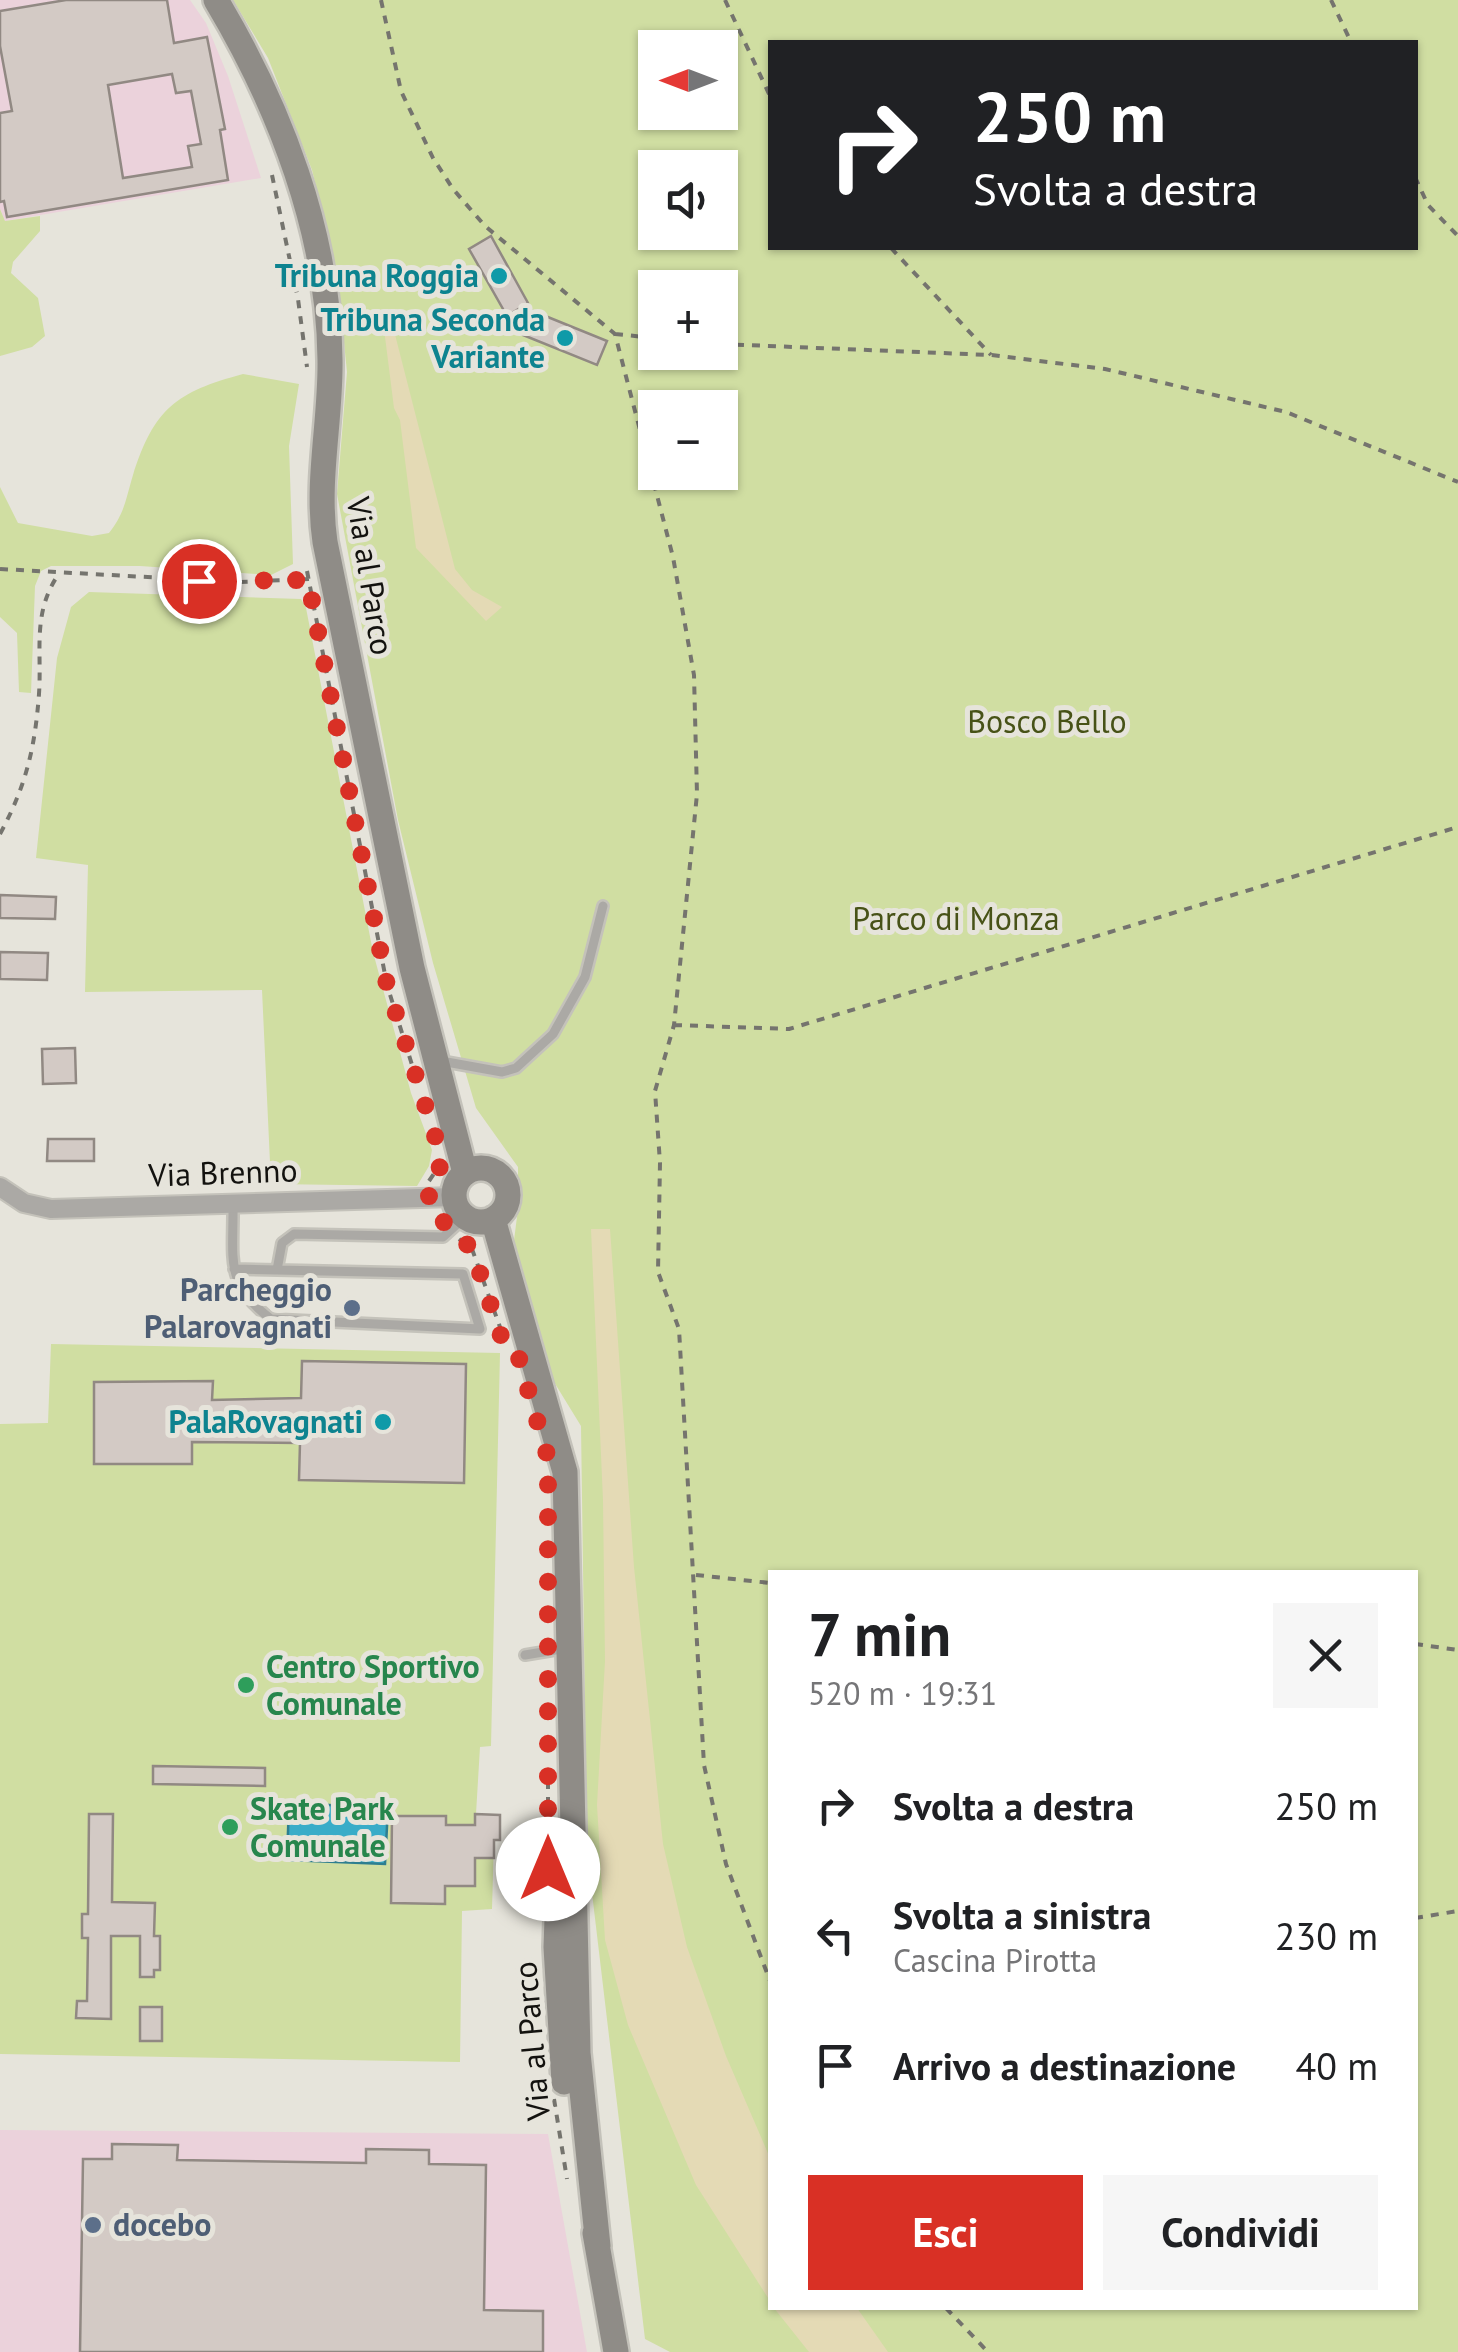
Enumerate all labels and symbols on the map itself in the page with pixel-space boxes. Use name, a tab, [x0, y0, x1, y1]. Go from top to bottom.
north arrow	[638, 30, 738, 130]
place label: Tribuna Roggia	[275, 254, 479, 296]
marker: Tribuna Roggia	[488, 265, 510, 287]
place label: Tribuna Seconda Variante	[320, 298, 545, 377]
marker: Tribuna Seconda Variante	[554, 327, 576, 349]
street label: Via al Parco	[338, 493, 404, 658]
pin	[157, 539, 242, 624]
park label: Bosco Bello	[967, 700, 1127, 742]
park label: Parco di Monza	[852, 897, 1060, 939]
street label: Via Brenno	[147, 1148, 298, 1196]
place label: Parcheggio Palarovagnati	[144, 1268, 332, 1347]
marker: Parcheggio Palarovagnati	[341, 1297, 363, 1319]
place label: PalaRovagnati	[169, 1400, 363, 1442]
marker: PalaRovagnati	[372, 1411, 394, 1433]
place label: Centro Sportivo Comunale	[266, 1645, 480, 1724]
marker: Centro Sportivo Comunale	[235, 1674, 257, 1696]
place label: Skate Park Comunale	[250, 1787, 394, 1866]
marker: Skate Park Comunale	[219, 1816, 241, 1838]
position arrow	[496, 1817, 600, 1921]
street label: Via al Parco	[503, 1960, 559, 2123]
place label: docebo	[113, 2203, 211, 2245]
marker: docebo	[82, 2214, 104, 2236]

